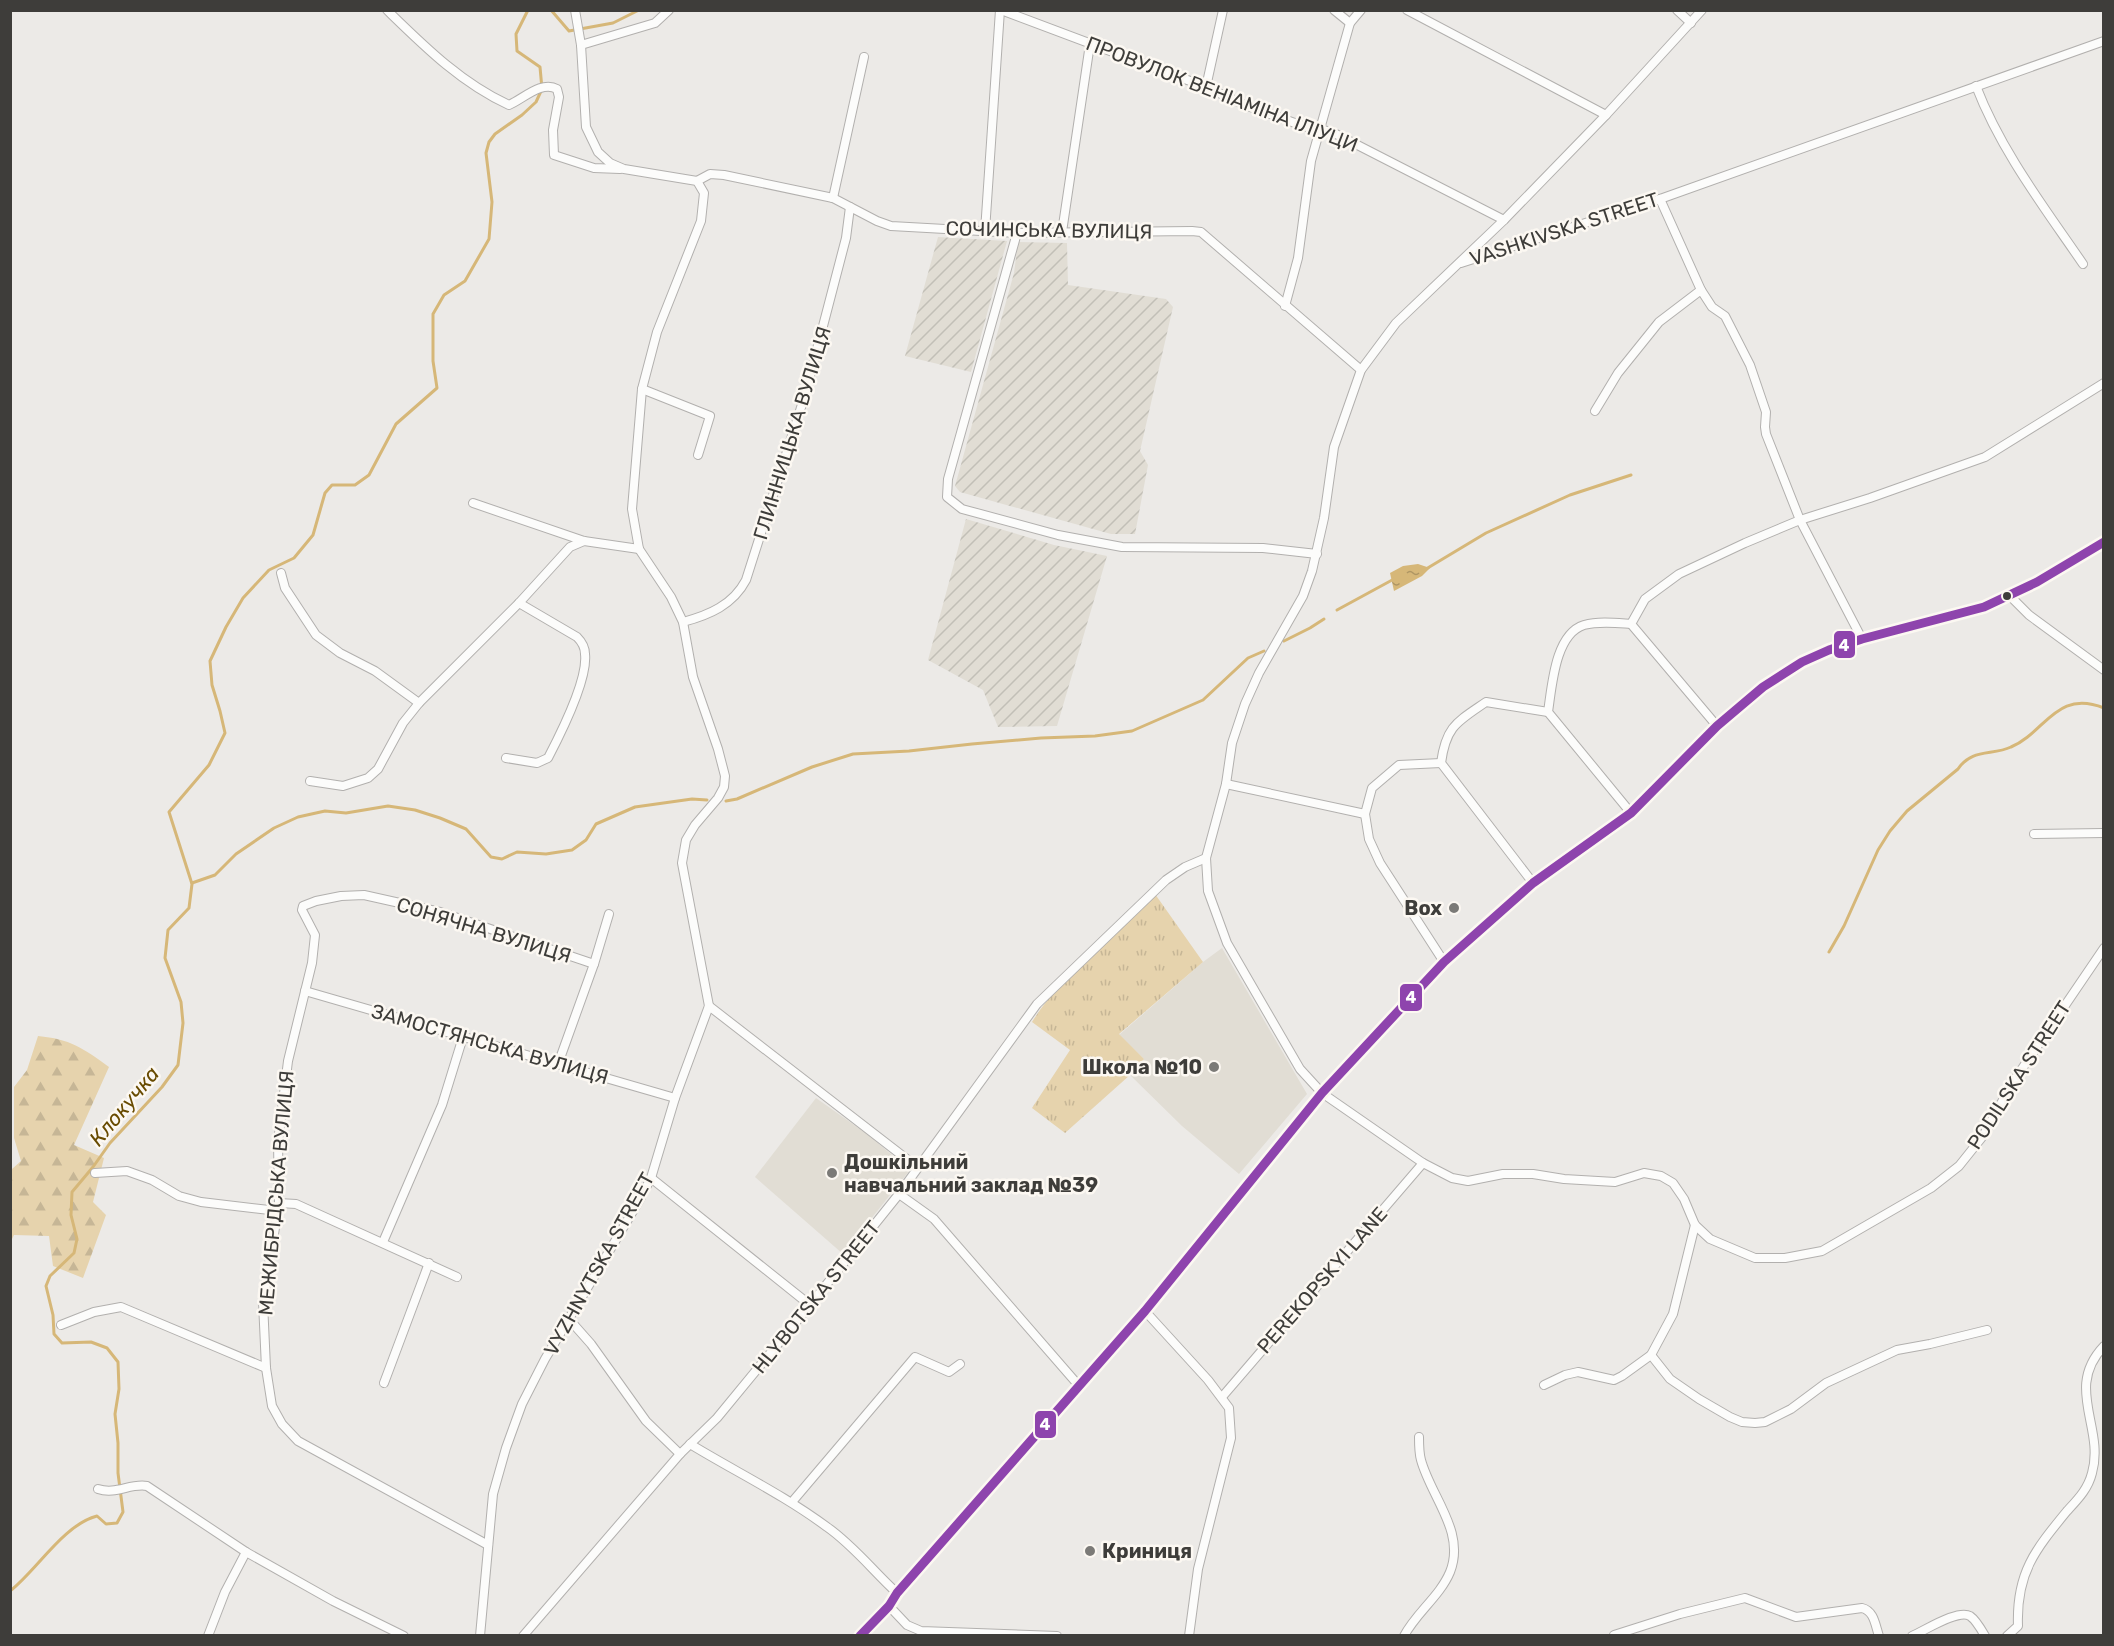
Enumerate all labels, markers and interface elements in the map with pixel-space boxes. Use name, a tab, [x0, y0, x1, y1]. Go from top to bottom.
street label: ПРОВУЛОК ВЕНІАМІНА ІЛІУЦИ	[1083, 31, 1361, 157]
street label: VASHKIVSKA STREET	[1467, 187, 1662, 271]
street label: СОЧИНСЬКА ВУЛИЦЯ	[945, 216, 1153, 244]
street label: ГЛИННИЦЬКА ВУЛИЦЯ	[748, 324, 836, 542]
unlabelled marker	[2001, 590, 2013, 602]
line badge: 4	[1833, 630, 1856, 659]
text: 4	[1839, 636, 1850, 655]
street label: СОНЯЧНА ВУЛИЦЯ	[394, 892, 574, 968]
place label: Box	[1404, 896, 1442, 920]
marker: Box	[1447, 901, 1461, 915]
line badge: 4	[1399, 983, 1423, 1012]
text: 4	[1406, 988, 1417, 1007]
street label: PODILSKA STREET	[1962, 996, 2076, 1154]
street label: ЗАМОСТЯНСЬКА ВУЛИЦЯ	[369, 999, 611, 1089]
place label: Школа №10	[1082, 1055, 1202, 1079]
marker: Школа №10	[1207, 1060, 1221, 1074]
water label: Клокучка	[84, 1061, 164, 1151]
street label: МЕЖИБРІДСЬКА ВУЛИЦЯ	[253, 1070, 299, 1316]
place label: Дошкільний навчальний заклад №39	[844, 1150, 1098, 1197]
marker: Дошкільний навчальний заклад №39	[825, 1166, 839, 1180]
street label: VYZHNYTSKA STREET	[539, 1168, 660, 1360]
street label: PEREKOPSKYI LANE	[1252, 1202, 1392, 1358]
street label: HLYBOTSKA STREET	[747, 1216, 885, 1378]
line badge: 4	[1034, 1410, 1057, 1439]
text: 4	[1040, 1415, 1051, 1434]
place label: Криниця	[1102, 1539, 1192, 1563]
marker: Криниця	[1083, 1544, 1097, 1558]

